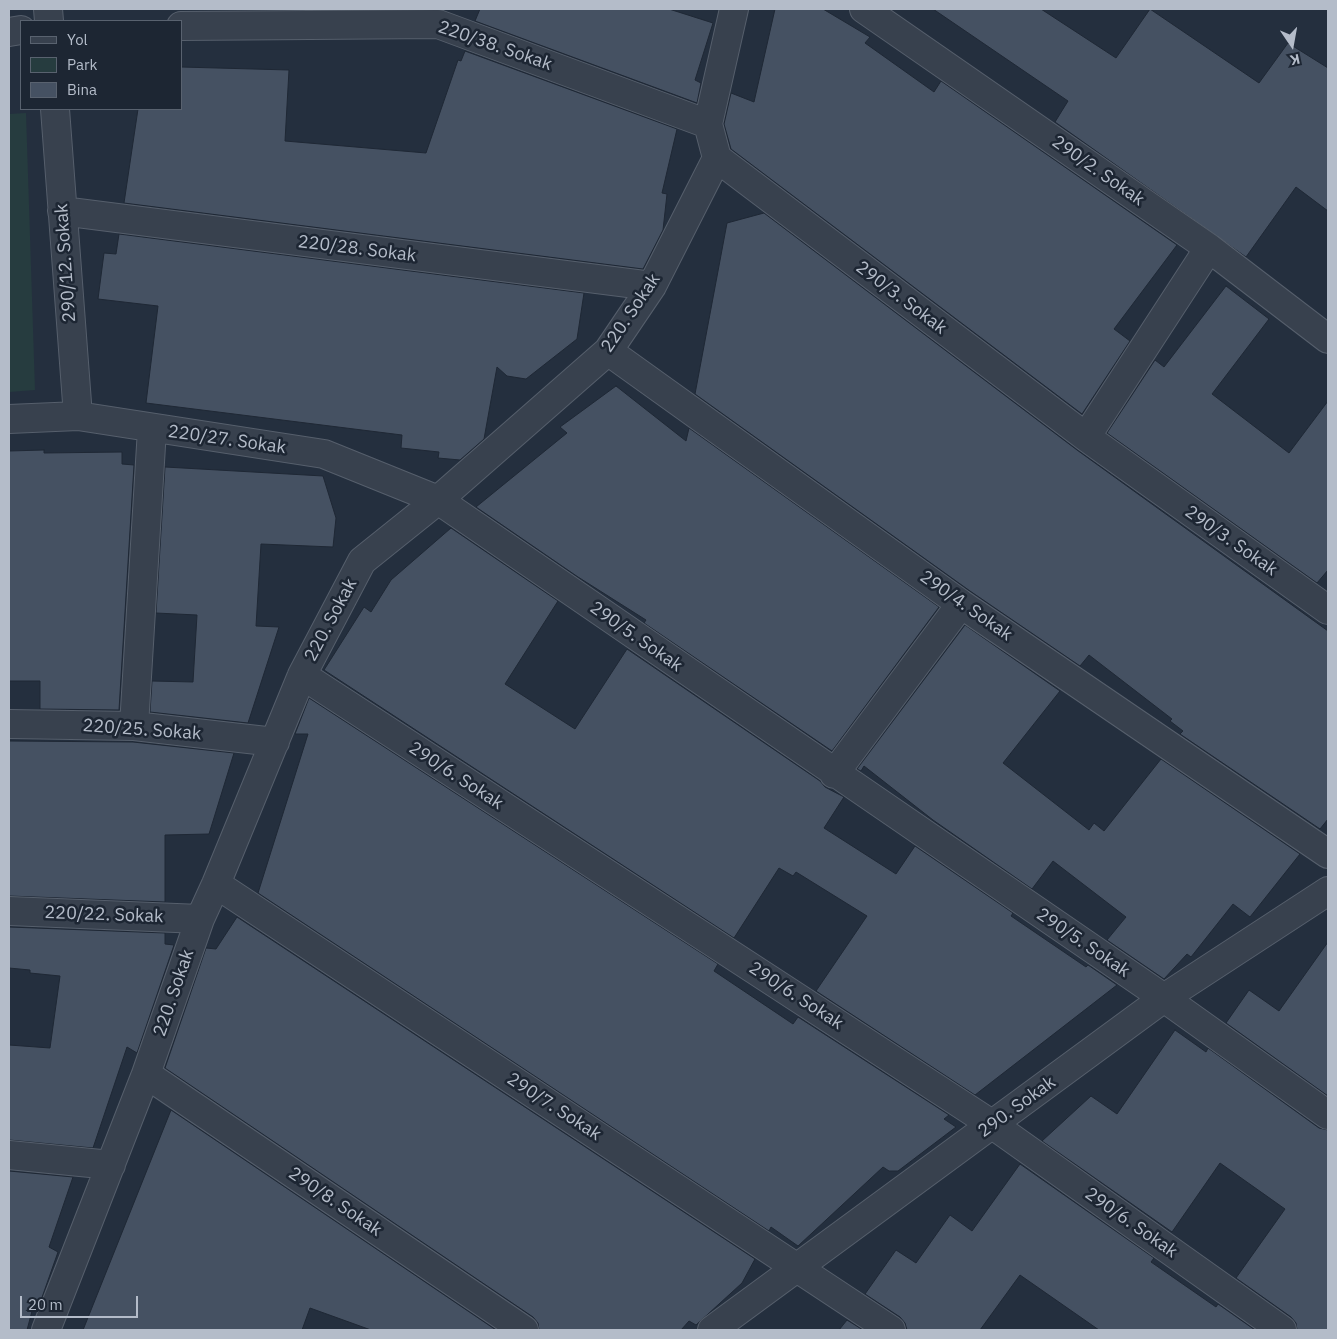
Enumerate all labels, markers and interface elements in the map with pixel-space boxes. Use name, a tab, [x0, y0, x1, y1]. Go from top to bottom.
street label: 220/38. Sokak	[435, 16, 555, 76]
legend	[20, 20, 182, 110]
north arrow	[1267, 20, 1317, 70]
text: Yol	[67, 30, 88, 49]
text: K	[1288, 50, 1302, 69]
text: Park	[67, 55, 97, 74]
text: Bina	[67, 80, 97, 99]
street label: 290/2. Sokak	[1047, 131, 1149, 211]
street label: 290/12. Sokak	[51, 203, 81, 323]
street label: 220/28. Sokak	[297, 231, 417, 267]
street label: 290/3. Sokak	[851, 257, 951, 339]
street label: 220. Sokak	[597, 269, 665, 357]
street label: 220/27. Sokak	[167, 421, 287, 459]
street label: 290/3. Sokak	[1180, 501, 1282, 581]
street label: 290/4. Sokak	[915, 566, 1017, 646]
street label: 220. Sokak	[300, 575, 362, 665]
street label: 290/5. Sokak	[585, 597, 687, 677]
street label: 220/25. Sokak	[82, 715, 202, 745]
street label: 290/6. Sokak	[405, 737, 507, 815]
street label: 220/22. Sokak	[44, 902, 164, 928]
street label: 290/5. Sokak	[1032, 904, 1134, 982]
street label: 220. Sokak	[149, 947, 199, 1039]
street label: 290/6. Sokak	[745, 957, 847, 1035]
street label: 290/7. Sokak	[503, 1068, 605, 1146]
street label: 290. Sokak	[974, 1072, 1060, 1142]
street label: 290/8. Sokak	[284, 1163, 386, 1241]
street label: 290/6. Sokak	[1080, 1183, 1182, 1263]
scale bar	[22, 1286, 140, 1318]
text: 20 m	[28, 1295, 63, 1314]

